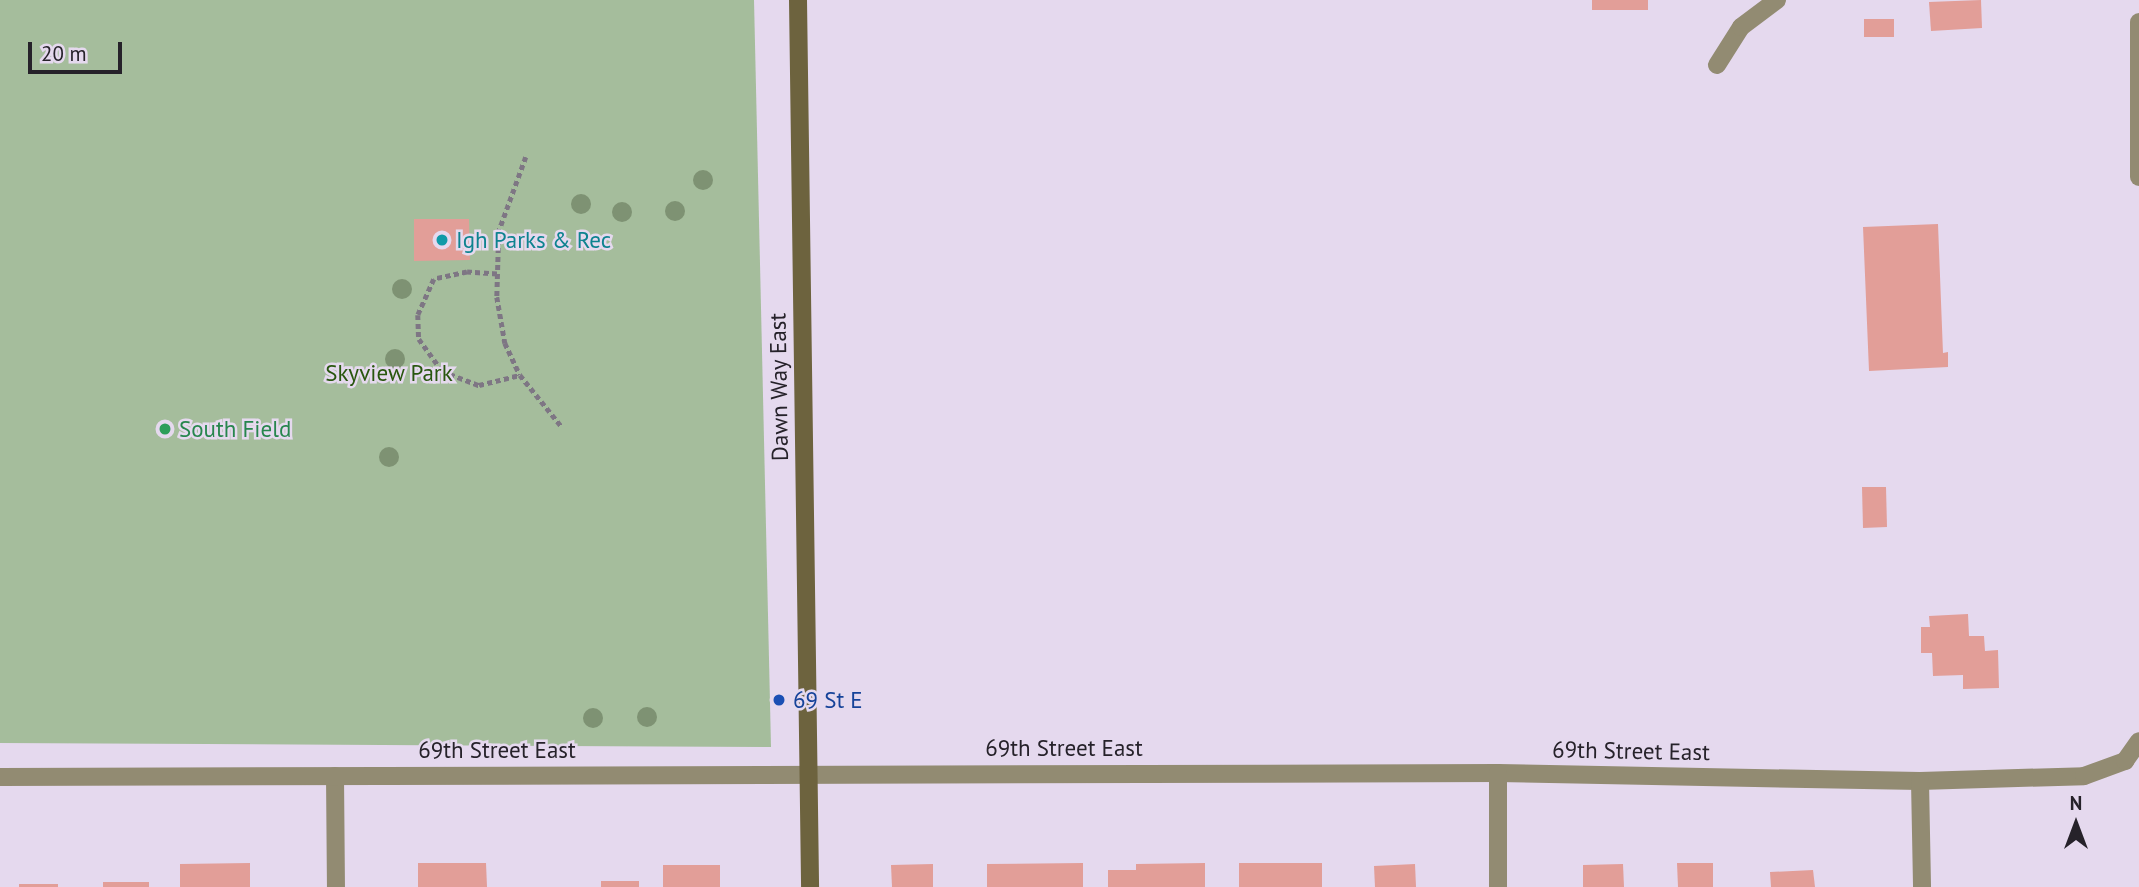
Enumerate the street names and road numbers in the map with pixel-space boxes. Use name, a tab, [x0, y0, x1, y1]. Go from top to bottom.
street label: Dawn Way East	[764, 312, 794, 462]
street label: 69th Street East	[985, 734, 1143, 762]
street label: 69th Street East	[418, 736, 576, 764]
street label: 69th Street East	[1552, 736, 1710, 766]

